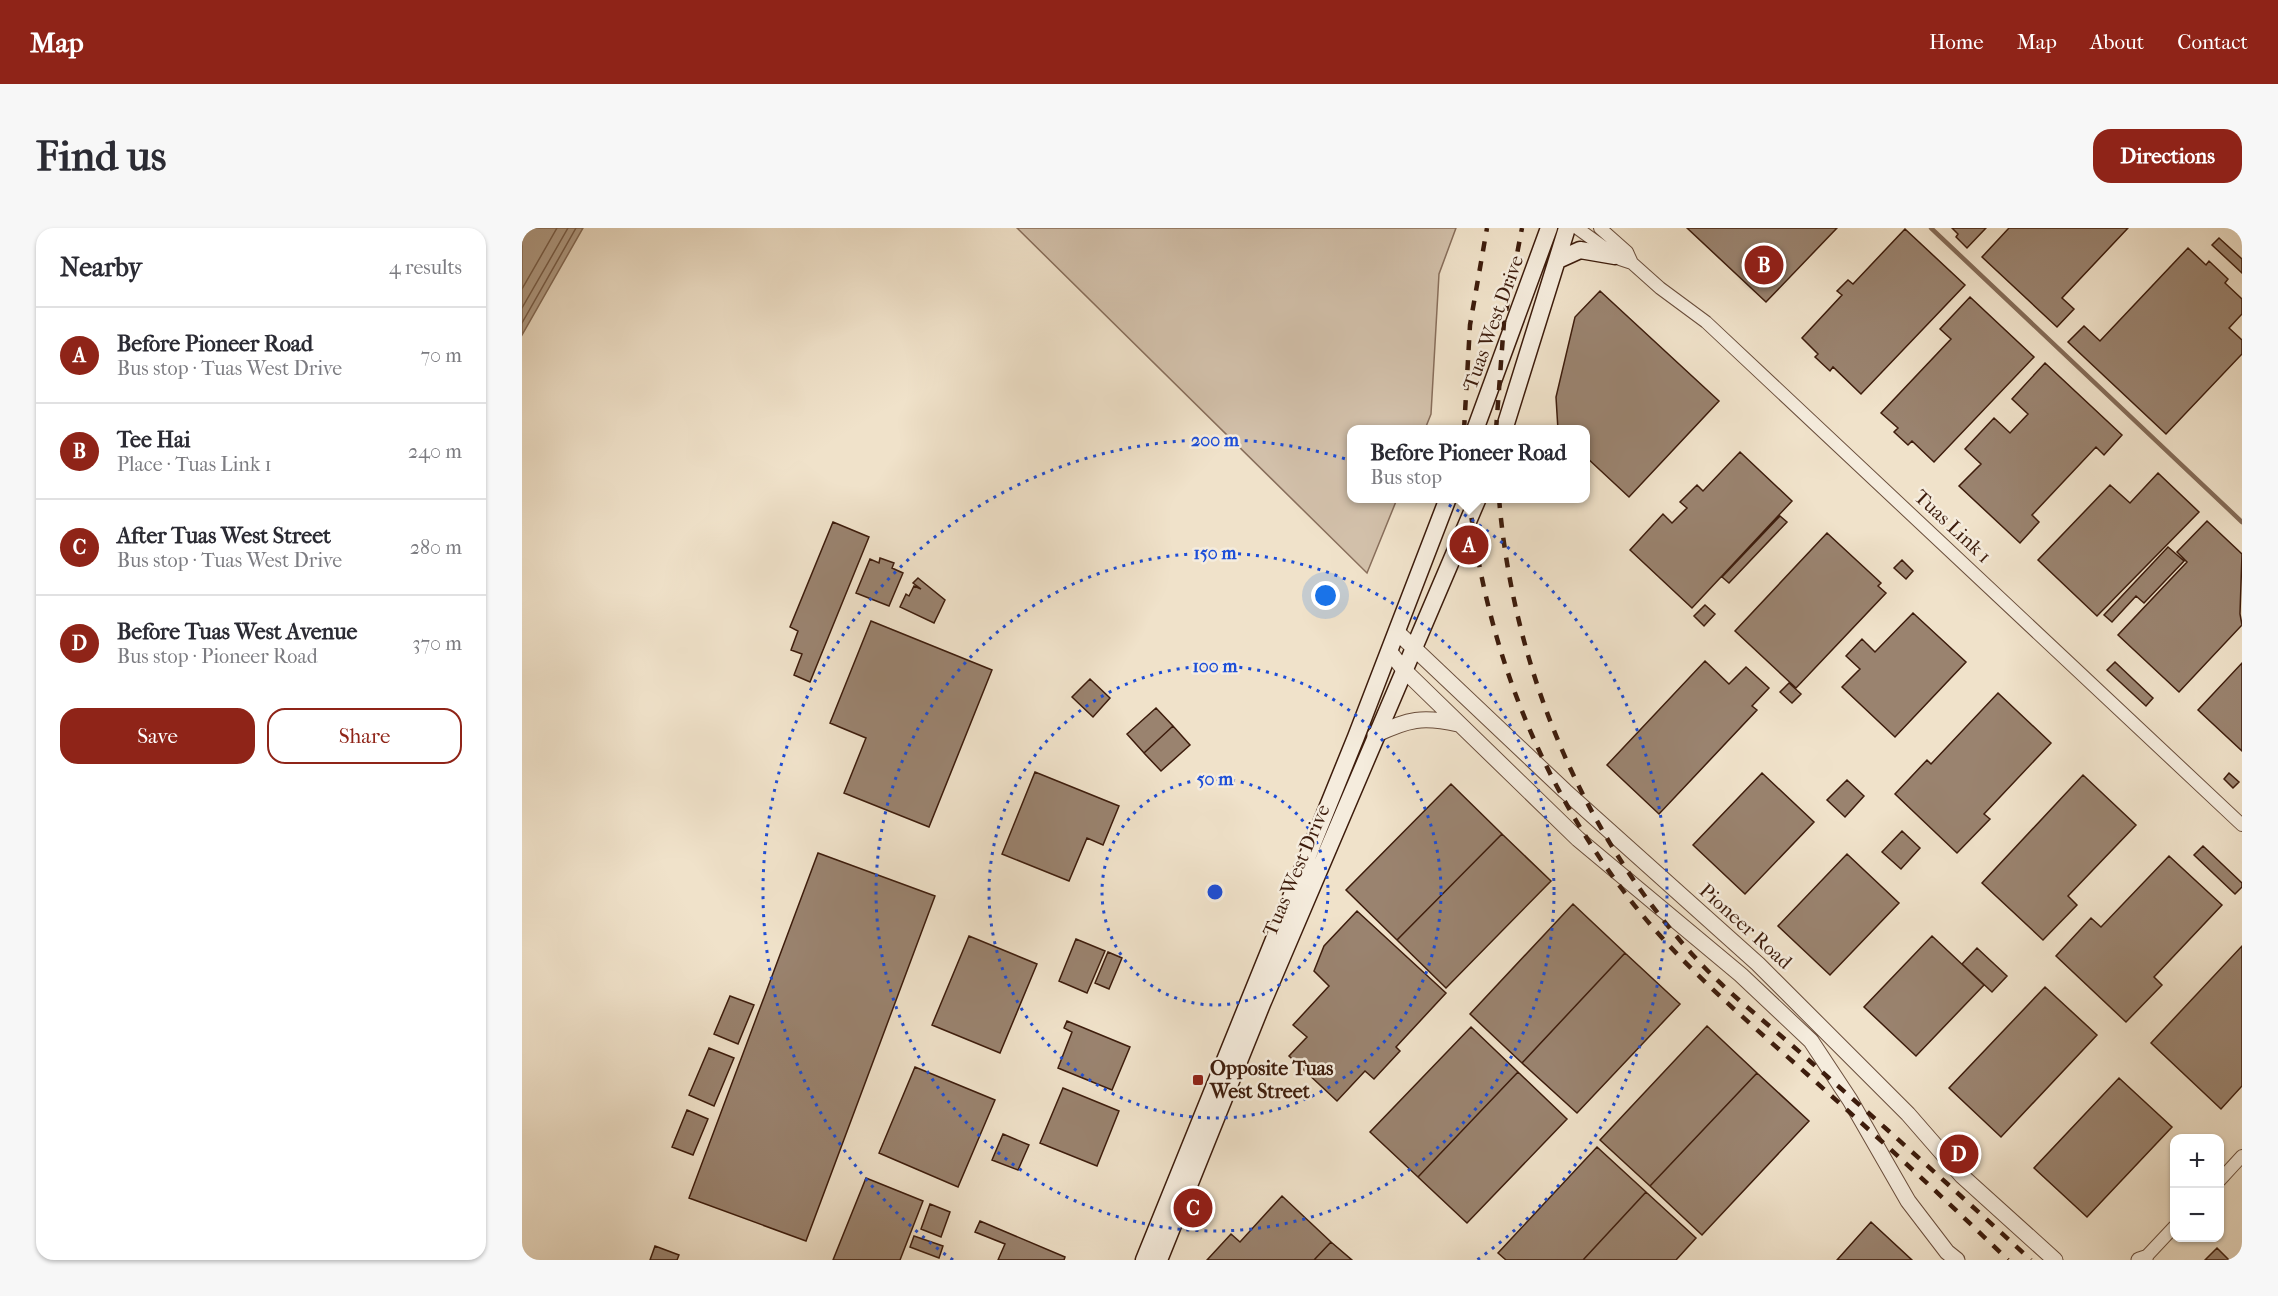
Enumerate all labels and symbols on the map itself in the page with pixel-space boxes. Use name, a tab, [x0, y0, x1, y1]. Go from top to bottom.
pin: B	[1744, 243, 1784, 288]
street label: Tuas West Drive	[1459, 252, 1528, 392]
text: 200 m	[1191, 430, 1240, 451]
street label: Tuas Link 1	[1910, 485, 1996, 568]
pin: A	[1450, 522, 1488, 568]
text: 150 m	[1194, 543, 1237, 564]
your location	[1311, 581, 1340, 610]
text: 100 m	[1192, 656, 1239, 677]
text: 50 m	[1197, 769, 1234, 790]
street label: Tuas West Drive	[1258, 801, 1335, 940]
street label: Pioneer Road	[1695, 879, 1797, 975]
centre of rings	[1205, 882, 1225, 902]
place label: Opposite Tuas West Street	[1209, 1057, 1334, 1103]
marker: Opposite Tuas West Street	[1191, 1073, 1205, 1087]
pin: D	[1940, 1132, 1978, 1176]
pin: C	[1174, 1186, 1212, 1230]

